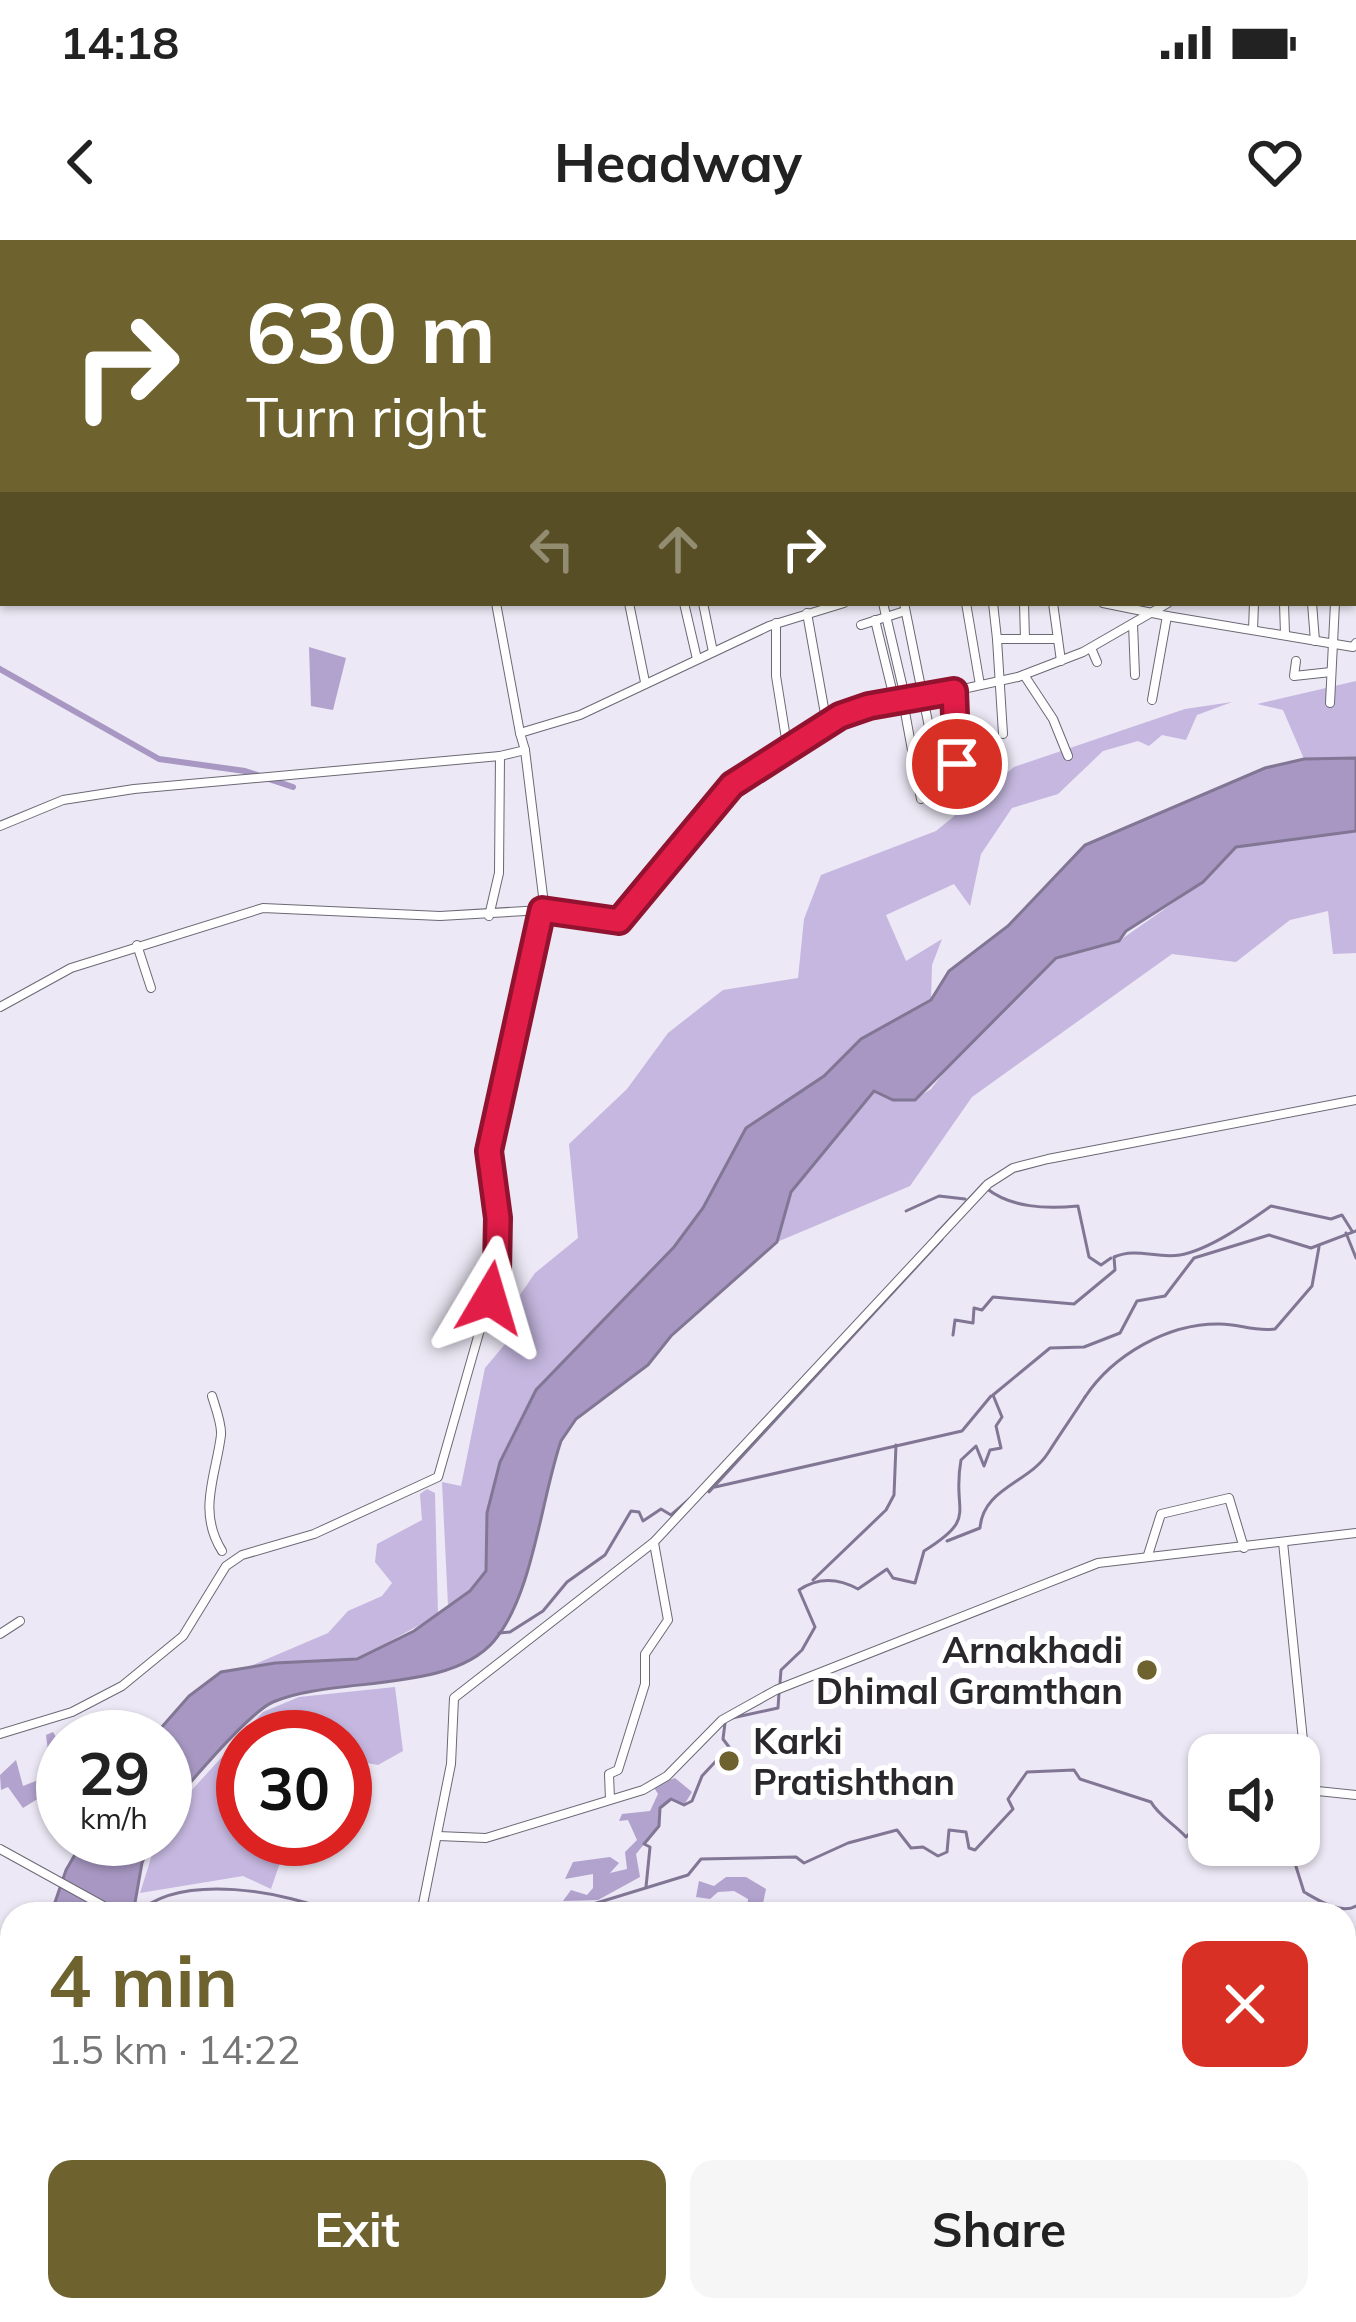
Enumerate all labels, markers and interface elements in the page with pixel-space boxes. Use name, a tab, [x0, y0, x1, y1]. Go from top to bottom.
text: 14:18	[60, 14, 179, 70]
text: Headway	[554, 128, 802, 196]
icon: back	[48, 129, 114, 195]
icon: heart	[1242, 129, 1308, 195]
text: 630 m	[246, 279, 496, 384]
icon: right	[48, 288, 204, 444]
text: Turn right	[246, 383, 487, 451]
icon: left	[519, 516, 585, 582]
icon: ahead	[645, 516, 711, 582]
icon: right	[771, 516, 837, 582]
pin	[906, 713, 1008, 815]
icon: arrive	[924, 731, 990, 797]
position arrow	[427, 1235, 553, 1361]
place label: Arnakhadi Dhimal Gramthan	[816, 1627, 1123, 1713]
marker: Arnakhadi Dhimal Gramthan	[1134, 1657, 1160, 1683]
speed limit sign: 30	[216, 1710, 372, 1866]
place label: Karki Pratishthan	[753, 1718, 955, 1804]
map controls	[1188, 1734, 1320, 1866]
button: sound	[1188, 1734, 1320, 1866]
text: 29	[78, 1735, 150, 1810]
marker: Karki Pratishthan	[716, 1748, 742, 1774]
text: km/h	[80, 1799, 148, 1837]
text: 4 min	[48, 1935, 238, 2025]
button: close	[1182, 1941, 1308, 2067]
text: 1.5 km · 14:22	[48, 2025, 300, 2074]
button: Exit	[48, 2160, 666, 2298]
button: Share	[690, 2160, 1308, 2298]

